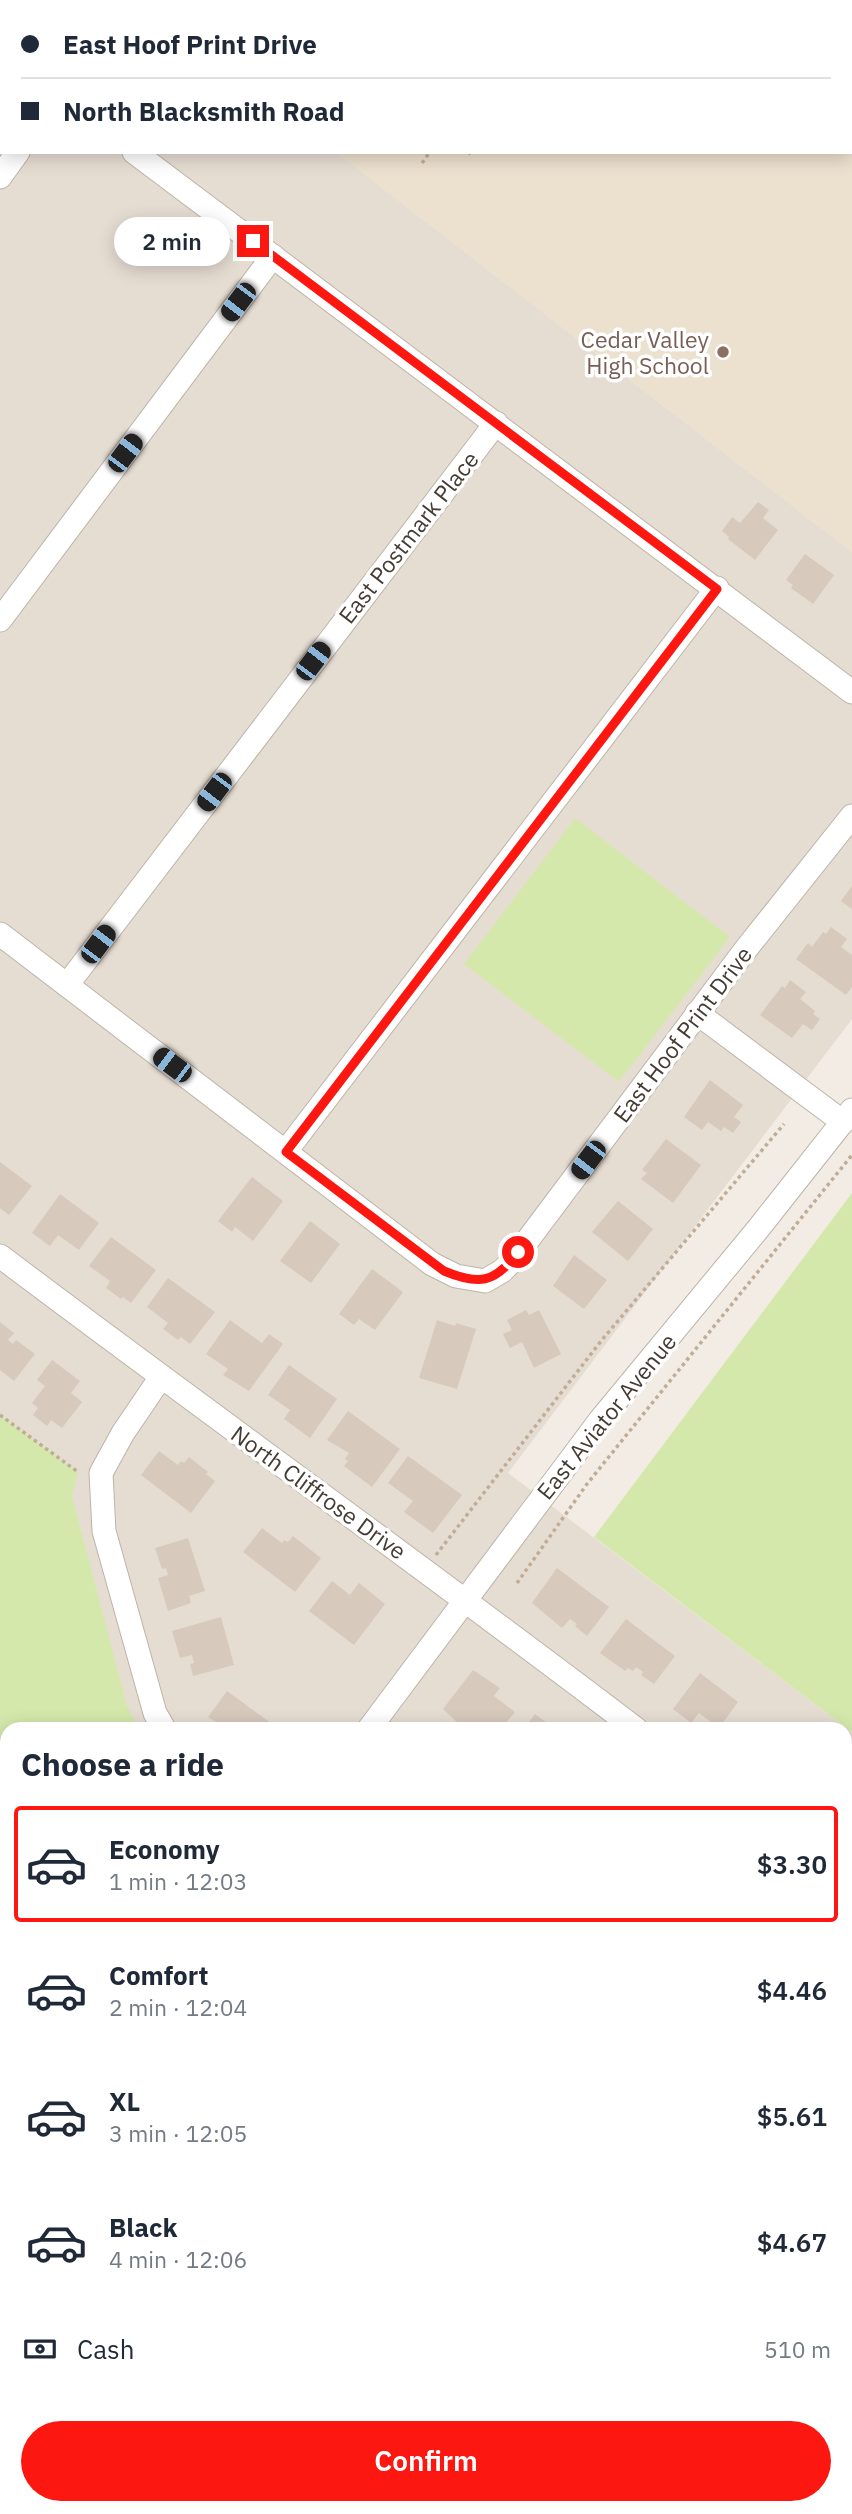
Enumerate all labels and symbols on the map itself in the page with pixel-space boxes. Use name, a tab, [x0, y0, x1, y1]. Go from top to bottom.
callout: 2 min	[113, 216, 229, 266]
route end	[237, 225, 269, 257]
car	[217, 279, 260, 325]
place label: Cedar Valley High School	[581, 324, 710, 380]
marker: Cedar Valley High School	[715, 344, 731, 360]
car	[104, 430, 147, 476]
street label: East Postmark Place	[331, 445, 485, 629]
car	[292, 638, 335, 684]
car	[193, 769, 236, 815]
car	[77, 921, 120, 967]
street label: East Hoof Print Drive	[606, 940, 758, 1128]
car	[149, 1044, 196, 1086]
car	[567, 1137, 610, 1183]
route start	[502, 1236, 534, 1268]
street label: East Aviator Avenue	[530, 1327, 682, 1505]
street label: North Cliffrose Drive	[226, 1418, 412, 1566]

